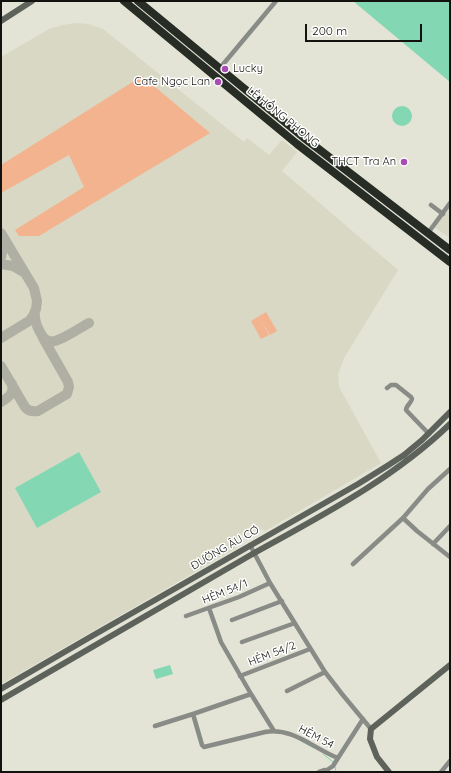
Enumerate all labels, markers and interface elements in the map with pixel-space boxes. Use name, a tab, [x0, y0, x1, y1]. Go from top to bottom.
scale bar	[307, 16, 424, 42]
text: 200 m	[312, 23, 347, 38]
place label: Lucky	[233, 62, 263, 76]
marker: Lucky	[220, 64, 230, 74]
place label: Cafe Ngọc Lan	[134, 75, 210, 89]
marker: Cafe Ngọc Lan	[213, 77, 223, 87]
street label: LÊ HỒNG PHONG	[244, 84, 322, 150]
place label: THCT Tra An	[331, 155, 396, 169]
marker: THCT Tra An	[399, 157, 409, 167]
street label: ĐƯỜNG ÂU CƠ	[189, 523, 261, 573]
street label: HẺM 54/1	[200, 577, 250, 607]
street label: HẺM 54/2	[246, 639, 298, 669]
street label: HẺM 54	[296, 722, 336, 752]

